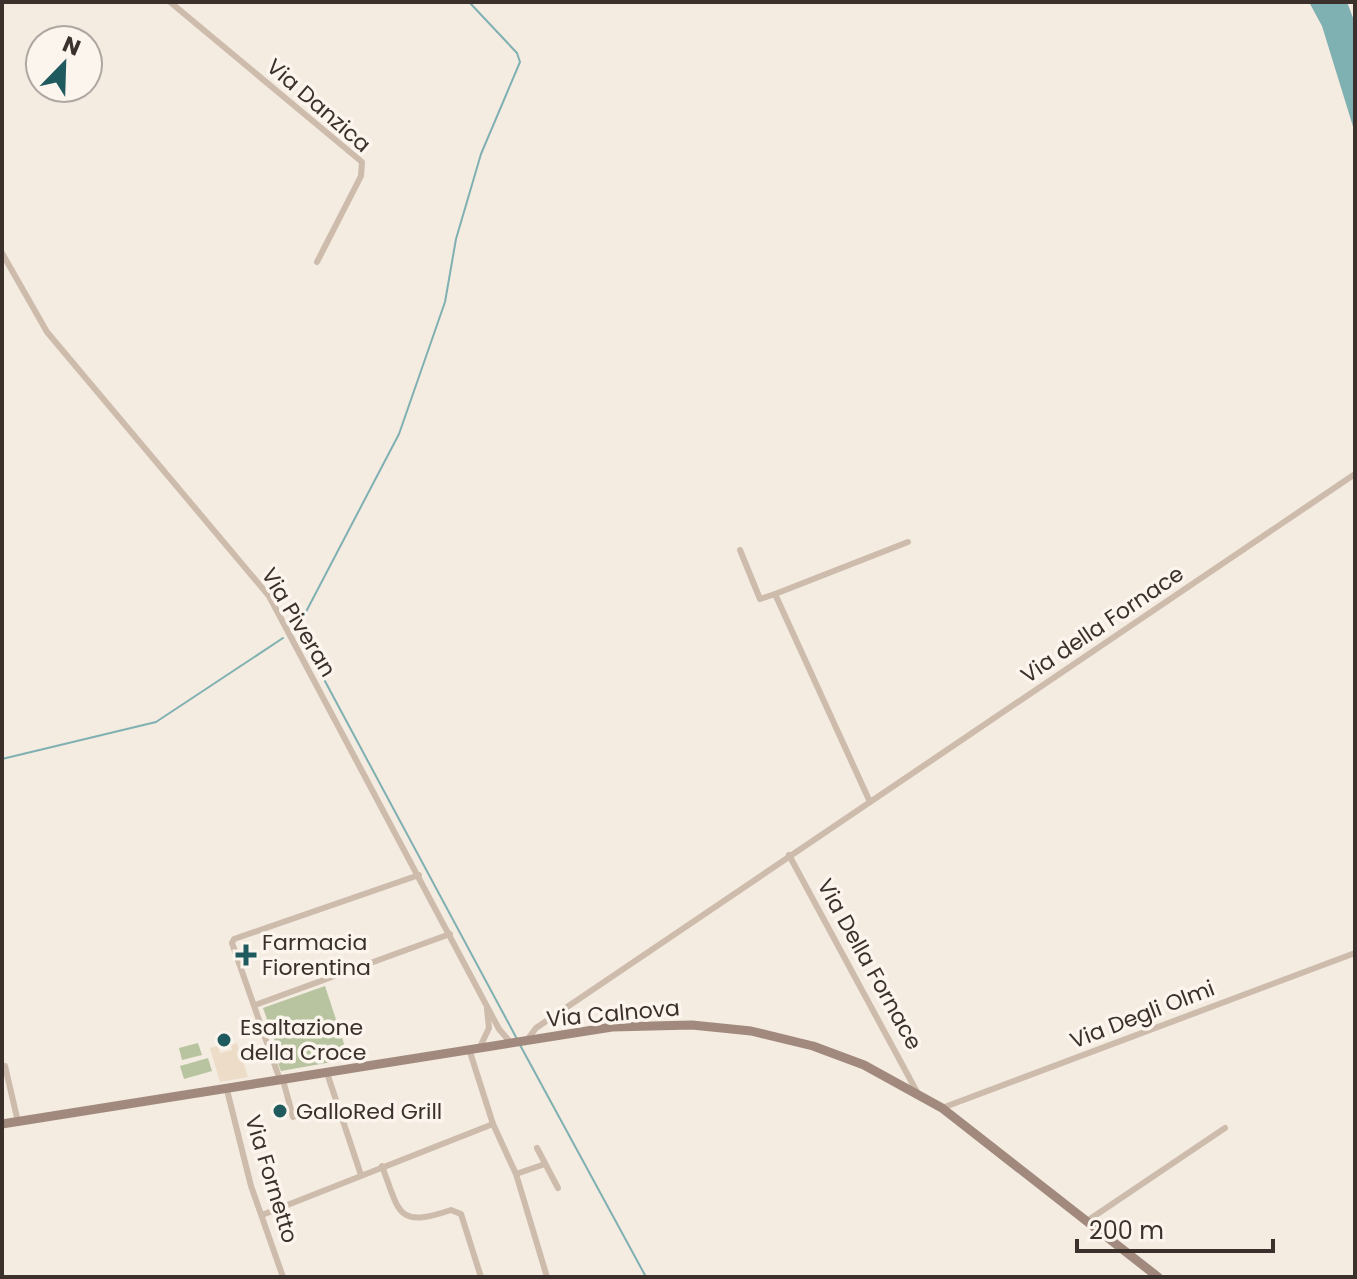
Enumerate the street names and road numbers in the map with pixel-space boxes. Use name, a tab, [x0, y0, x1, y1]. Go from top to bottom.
street label: Via Danzica	[260, 51, 378, 159]
street label: Via della Fornace	[1015, 558, 1190, 691]
street label: Via Piveran	[254, 562, 343, 683]
street label: Via Della Fornace	[810, 873, 929, 1055]
street label: Via Degli Olmi	[1065, 973, 1219, 1056]
street label: Via Calnova	[545, 992, 681, 1035]
street label: Via Fornetto	[237, 1111, 306, 1247]

